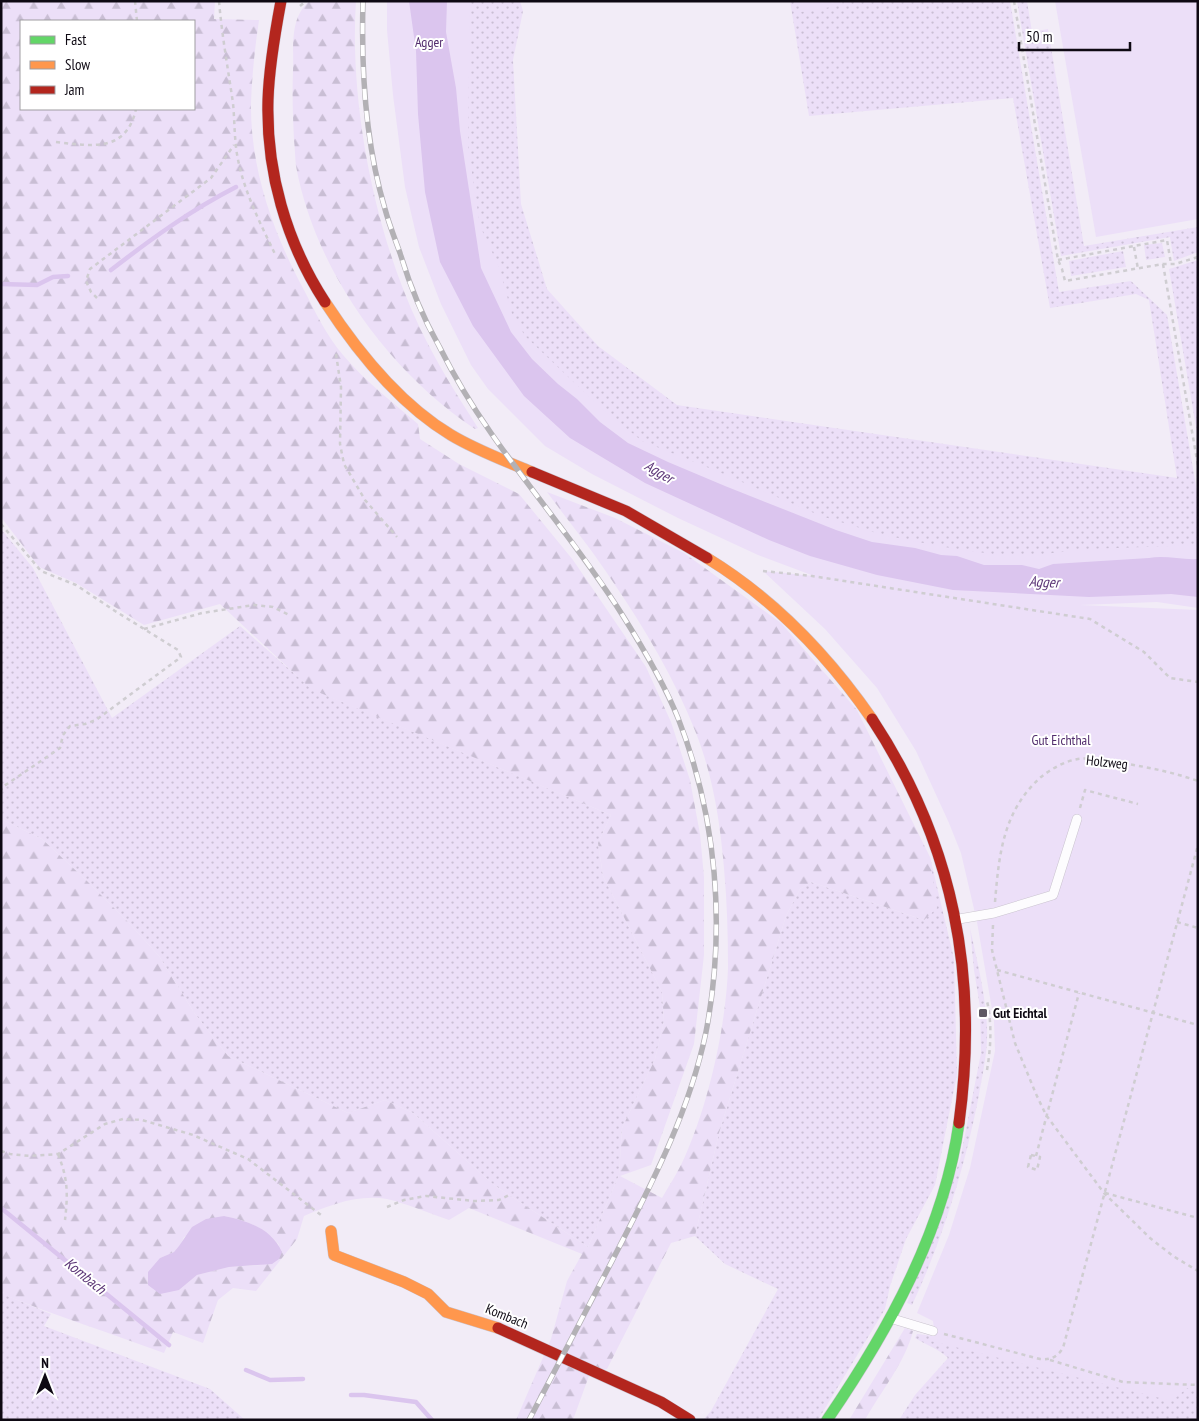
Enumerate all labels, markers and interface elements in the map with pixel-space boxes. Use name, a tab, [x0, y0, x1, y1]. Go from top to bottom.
legend	[20, 20, 195, 110]
scale bar	[1019, 20, 1130, 52]
text: 50 m	[1026, 27, 1052, 46]
text: Fast	[65, 30, 86, 49]
park label: Agger	[415, 33, 443, 51]
text: Slow	[65, 55, 90, 74]
text: Jam	[64, 80, 84, 99]
water label: Agger	[641, 456, 679, 488]
water label: Agger	[1028, 571, 1061, 592]
park label: Gut Eichthal	[1032, 731, 1091, 749]
street label: Holzweg	[1085, 751, 1129, 773]
place label: Gut Eichtal	[993, 1004, 1047, 1022]
marker: Gut Eichtal	[977, 1007, 989, 1019]
water label: Kombach	[61, 1253, 111, 1299]
street label: Kombach	[483, 1299, 531, 1333]
north arrow	[20, 1351, 70, 1401]
text: N	[41, 1354, 49, 1372]

